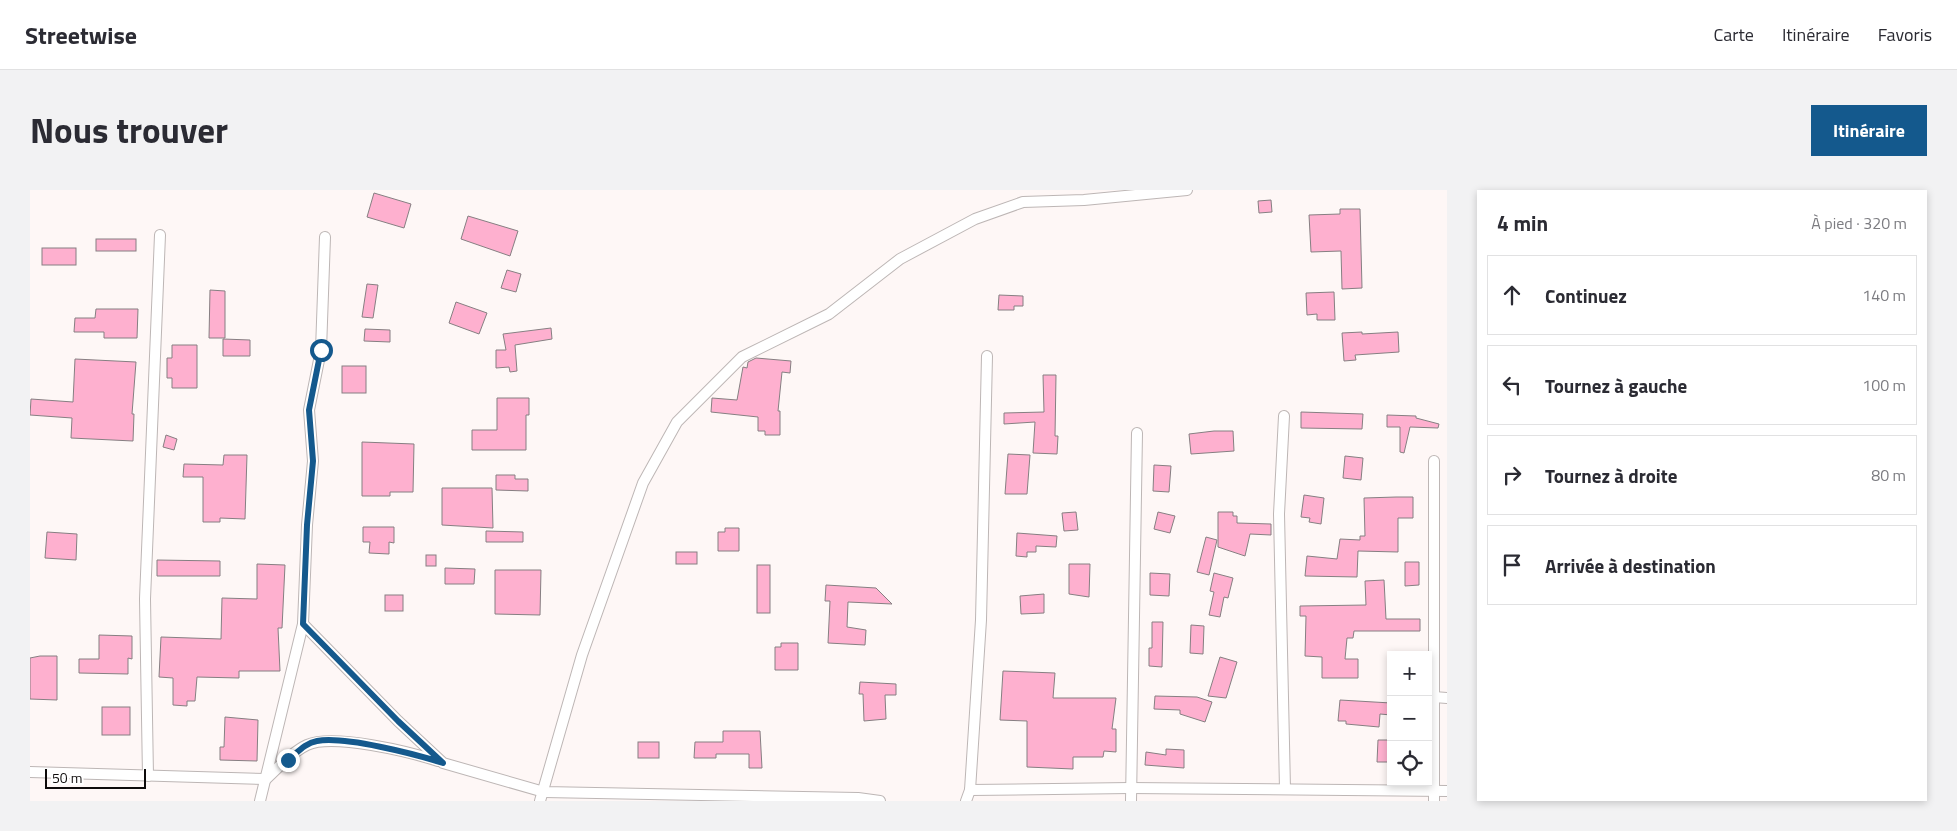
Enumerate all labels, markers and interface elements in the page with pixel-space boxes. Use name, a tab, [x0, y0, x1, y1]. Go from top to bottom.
text: Streetwise	[25, 17, 137, 53]
text: Carte	[1713, 21, 1754, 48]
text: Itinéraire	[1782, 21, 1850, 48]
text: Favoris	[1878, 21, 1932, 48]
text: Nous trouver	[30, 103, 228, 157]
button: Itinéraire	[1811, 105, 1927, 156]
text: 4 min	[1497, 207, 1548, 239]
text: À pied · 320 m	[1811, 211, 1907, 235]
icon: ahead	[1498, 281, 1526, 309]
text: Continuez	[1545, 281, 1627, 310]
text: 140 m	[1862, 283, 1906, 307]
route start	[310, 339, 333, 362]
icon: left	[1498, 371, 1526, 399]
text: Tournez à gauche	[1545, 371, 1687, 400]
text: 100 m	[1862, 373, 1906, 397]
icon: right	[1498, 461, 1526, 489]
text: Tournez à droite	[1545, 461, 1677, 490]
text: 80 m	[1871, 463, 1906, 487]
icon: arrive	[1498, 551, 1526, 579]
text: Arrivée à destination	[1545, 551, 1716, 580]
map controls	[1387, 651, 1432, 786]
button: +	[1387, 651, 1432, 696]
button: −	[1387, 696, 1432, 741]
button: locate	[1387, 741, 1432, 786]
route end	[277, 749, 300, 772]
scale bar	[45, 766, 146, 789]
text: 50 m	[52, 767, 82, 788]

